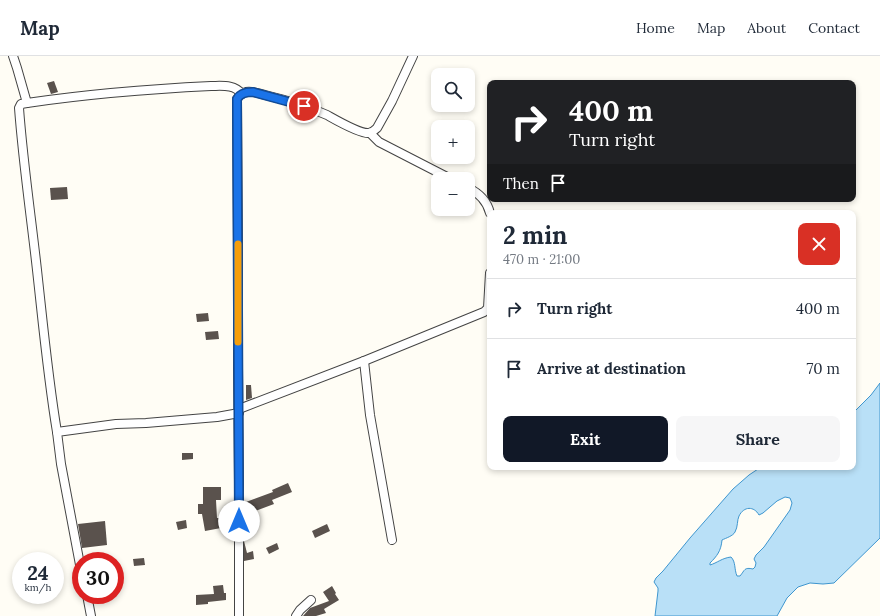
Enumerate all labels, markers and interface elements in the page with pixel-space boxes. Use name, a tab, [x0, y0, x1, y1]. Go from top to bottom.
text: Map	[20, 16, 60, 40]
text: Home	[636, 19, 675, 37]
text: Map	[697, 19, 725, 37]
text: About	[747, 19, 786, 37]
text: Contact	[808, 19, 860, 37]
map controls	[431, 68, 475, 216]
button: search	[431, 68, 475, 112]
pin	[287, 89, 321, 123]
text: 400 m	[569, 93, 653, 129]
icon: arrive	[293, 95, 315, 117]
icon: right	[503, 96, 555, 148]
button: +	[431, 120, 475, 164]
text: Turn right	[569, 128, 655, 151]
button: −	[431, 172, 475, 216]
icon: arrive	[547, 172, 569, 194]
text: Then	[503, 174, 539, 193]
text: 2 min	[503, 220, 567, 251]
button: close	[798, 223, 840, 265]
text: 470 m · 21:00	[503, 251, 580, 268]
icon: right	[503, 298, 525, 320]
text: Turn right	[537, 299, 613, 318]
text: 400 m	[796, 299, 840, 318]
icon: arrive	[503, 358, 525, 380]
text: Arrive at destination	[537, 359, 686, 378]
text: 70 m	[806, 359, 840, 378]
button: Exit	[503, 416, 668, 462]
button: Share	[676, 416, 840, 462]
position arrow	[218, 500, 260, 542]
speed limit sign: 30	[72, 552, 124, 604]
text: 24	[27, 560, 49, 585]
text: km/h	[24, 581, 52, 594]

